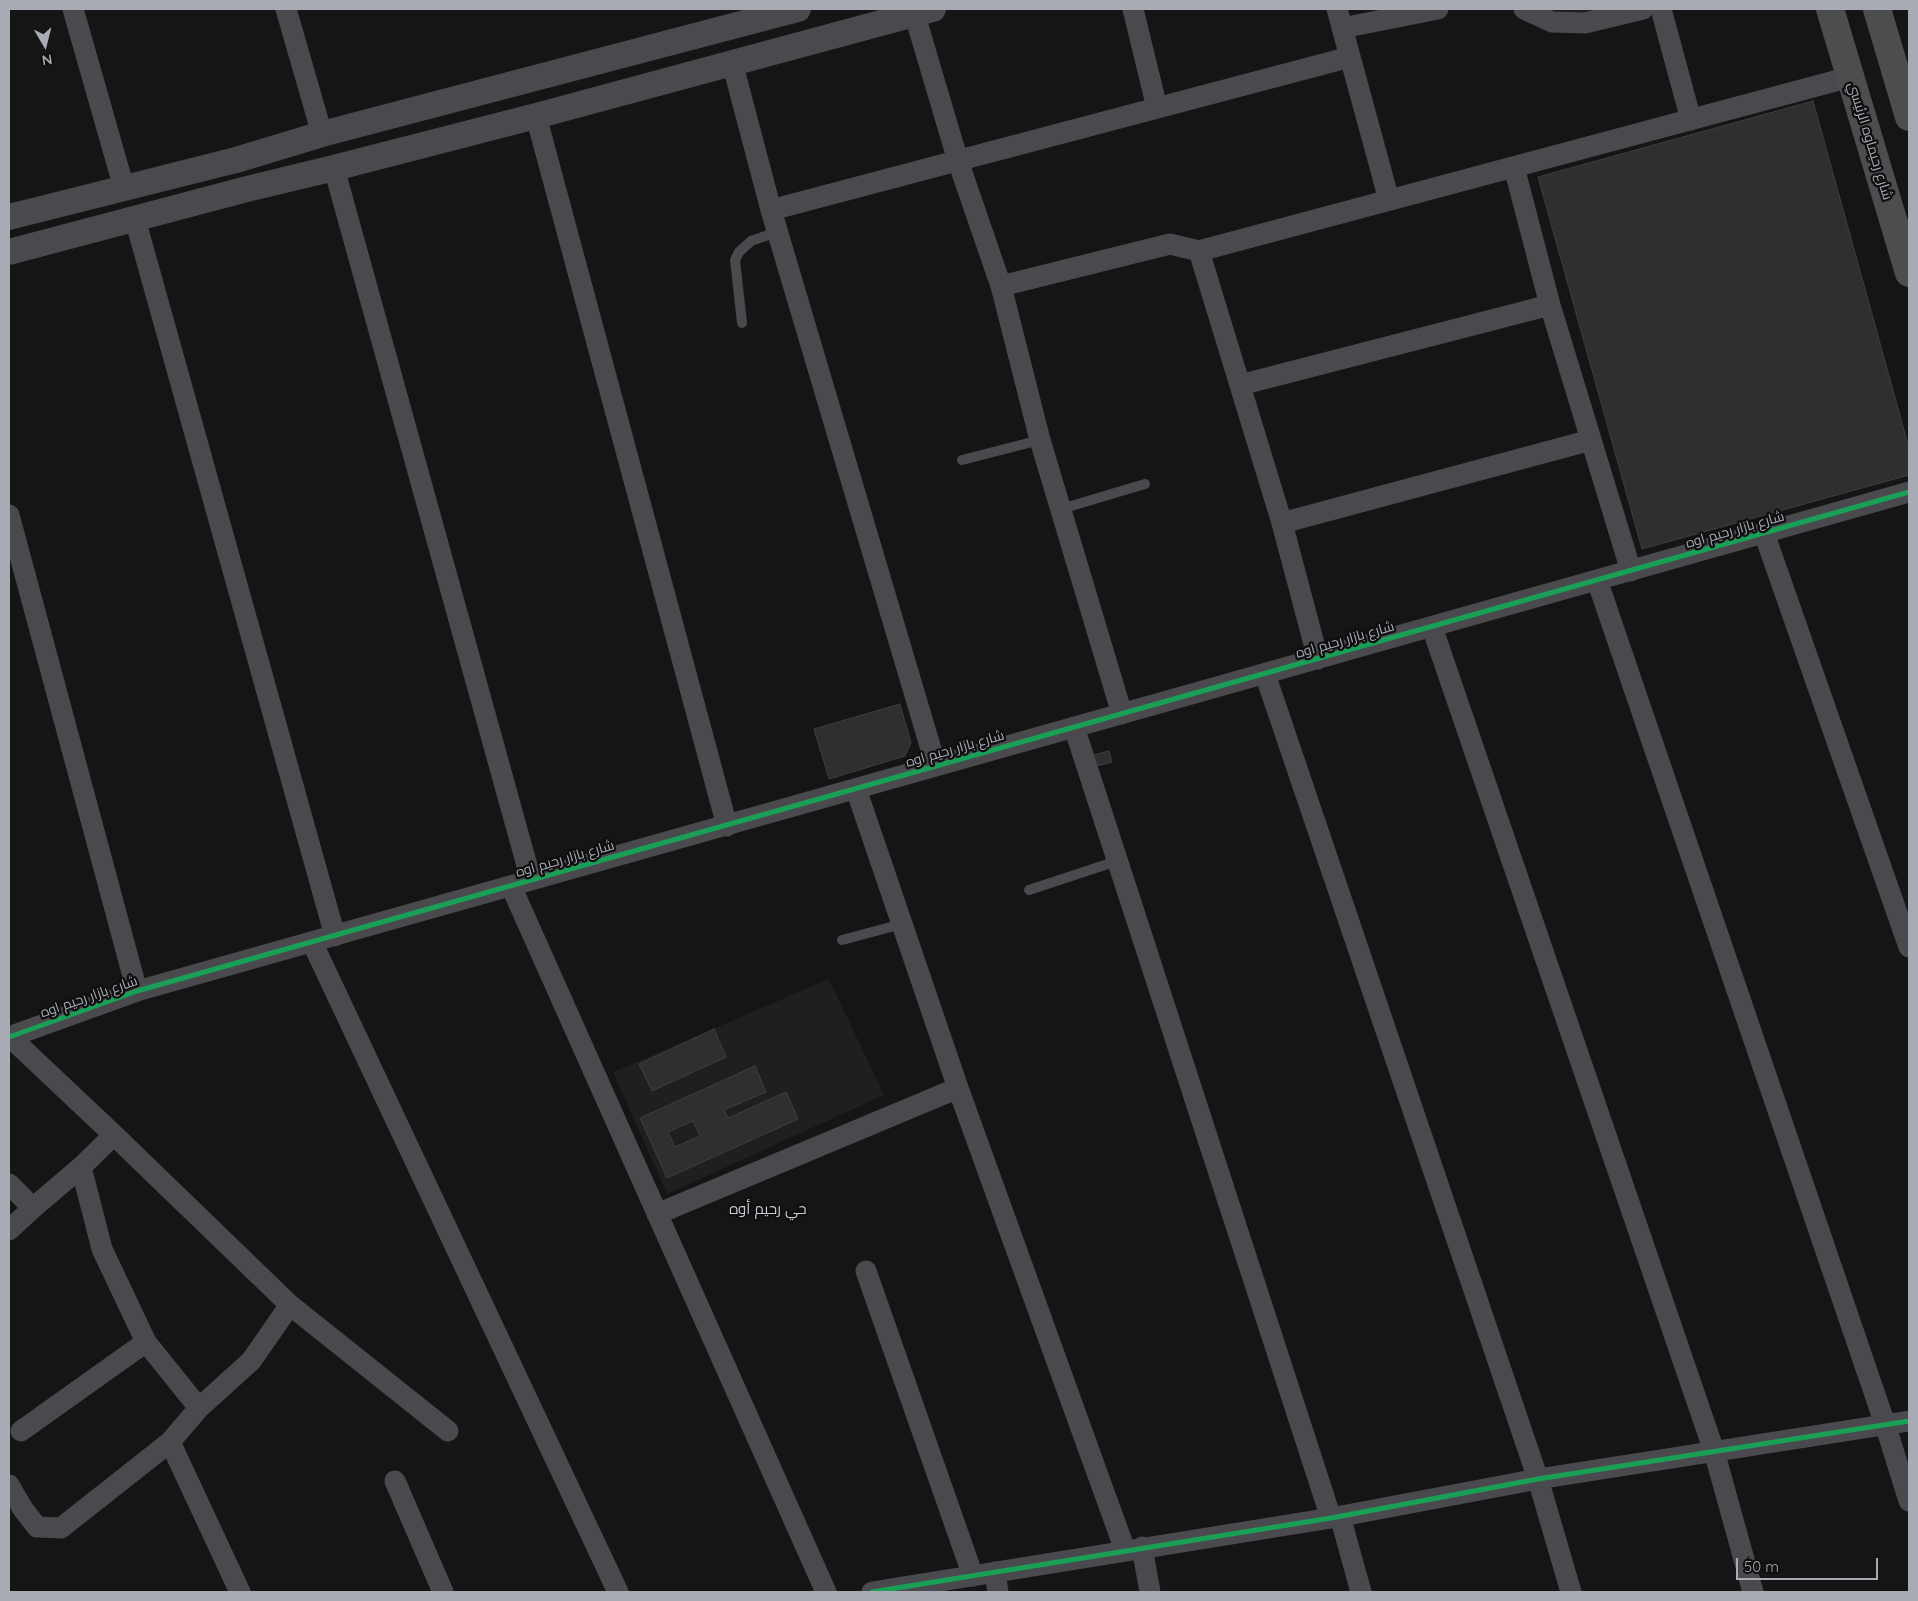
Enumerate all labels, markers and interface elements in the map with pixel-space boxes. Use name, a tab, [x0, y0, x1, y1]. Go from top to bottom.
north arrow	[20, 20, 70, 70]
text: N	[41, 50, 53, 69]
street label: شارع رحيماوه الرئيسي	[1844, 80, 1896, 202]
street label: شارع بازار رحيم اوه	[1684, 508, 1786, 552]
street label: شارع بازار رحيم اوه	[1294, 618, 1396, 662]
street label: شارع بازار رحيم اوه	[904, 727, 1006, 771]
street label: شارع بازار رحيم اوه	[514, 837, 616, 881]
street label: شارع بازار رحيم اوه	[38, 972, 140, 1022]
district label: حي رحيم أوه	[729, 1200, 807, 1218]
scale bar	[1738, 1548, 1880, 1580]
text: 50 m	[1744, 1557, 1779, 1576]

